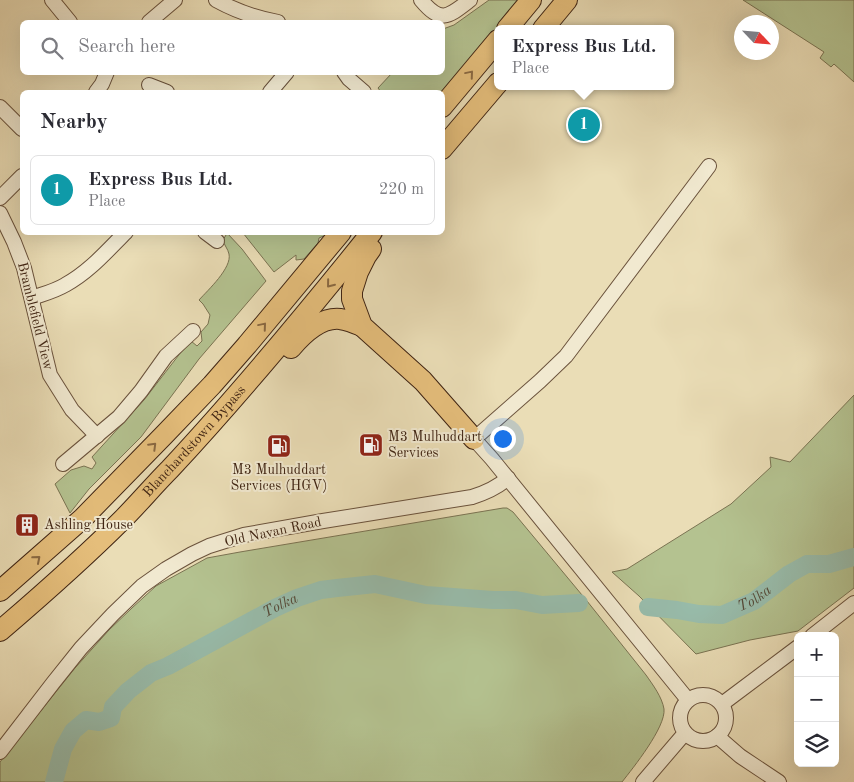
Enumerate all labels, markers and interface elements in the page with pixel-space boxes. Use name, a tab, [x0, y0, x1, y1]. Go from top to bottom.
north arrow	[734, 15, 779, 60]
search box	[20, 20, 445, 75]
popup	[494, 25, 674, 90]
icon: search	[38, 34, 66, 62]
text: Search here	[78, 38, 175, 57]
text: Express Bus Ltd.	[512, 38, 656, 57]
text: Place	[512, 61, 549, 77]
one-way arrow	[465, 70, 474, 79]
pin: 1	[568, 106, 600, 144]
text: Nearby	[40, 112, 108, 133]
text: Express Bus Ltd.	[88, 171, 233, 190]
text: 1	[52, 182, 62, 198]
text: 220 m	[379, 182, 424, 198]
text: Place	[88, 194, 125, 210]
street label: Bramblefield View	[15, 260, 55, 372]
one-way arrow	[328, 278, 336, 287]
one-way arrow	[257, 323, 265, 332]
street label: Blanchardstown Bypass	[140, 383, 249, 500]
your location	[490, 426, 516, 452]
place label: M3 Mulhuddart Services	[388, 430, 482, 460]
fuel station icon: M3 Mulhuddart Services	[358, 432, 384, 458]
fuel station icon: M3 Mulhuddart Services (HGV)	[266, 433, 292, 459]
one-way arrow	[147, 443, 156, 452]
place label: M3 Mulhuddart Services (HGV)	[231, 463, 327, 493]
building icon: Ashling House	[14, 512, 40, 538]
street label: Old Navan Road	[223, 515, 323, 549]
place label: Ashling House	[44, 518, 133, 532]
one-way arrow	[31, 556, 40, 565]
water label: Tolka	[735, 583, 774, 615]
water label: Tolka	[260, 591, 300, 621]
map controls	[794, 632, 839, 767]
button: +	[794, 632, 839, 677]
button: −	[794, 677, 839, 722]
button: layers	[794, 722, 839, 767]

